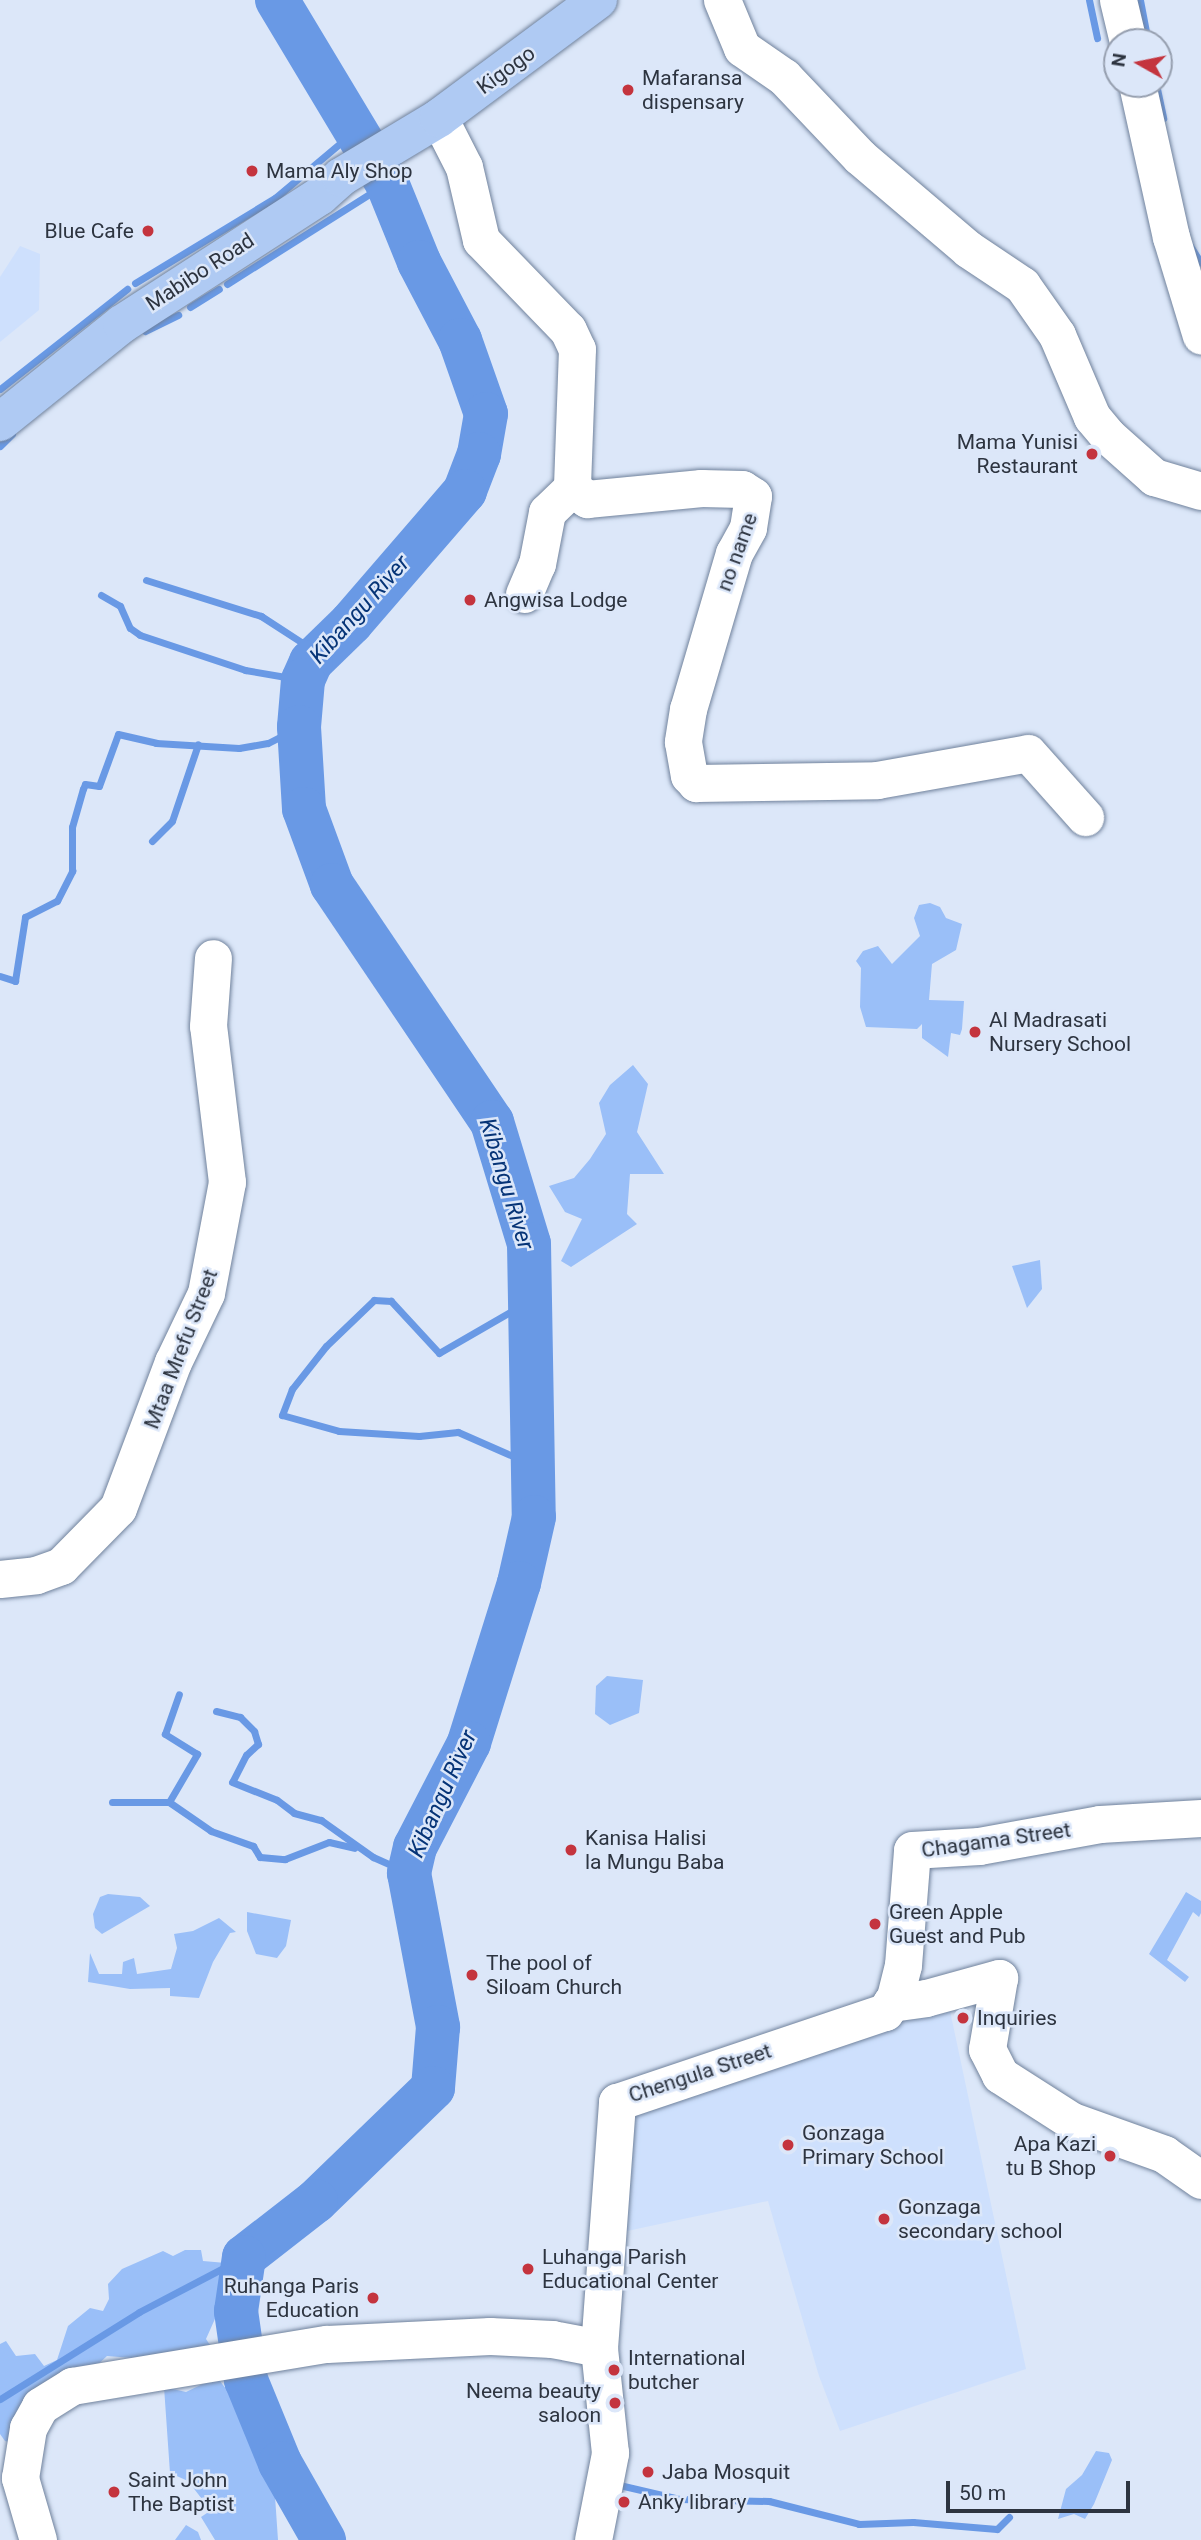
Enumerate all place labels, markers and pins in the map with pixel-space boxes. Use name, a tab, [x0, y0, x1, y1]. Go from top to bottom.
place label: Mafaransa dispensary	[642, 65, 744, 115]
marker: Mafaransa dispensary	[620, 82, 636, 98]
place label: Mama Aly Shop	[266, 158, 413, 184]
marker: Mama Aly Shop	[244, 163, 260, 179]
place label: Blue Cafe	[45, 218, 134, 244]
marker: Blue Cafe	[140, 223, 156, 239]
place label: Mama Yunisi Restaurant	[957, 429, 1078, 479]
marker: Mama Yunisi Restaurant	[1084, 446, 1100, 462]
place label: Angwisa Lodge	[484, 587, 628, 613]
marker: Angwisa Lodge	[462, 592, 478, 608]
place label: Al Madrasati Nursery School	[989, 1007, 1131, 1057]
marker: Al Madrasati Nursery School	[967, 1024, 983, 1040]
place label: Kanisa Halisi la Mungu Baba	[585, 1825, 725, 1875]
marker: Kanisa Halisi la Mungu Baba	[563, 1842, 579, 1858]
place label: Green Apple Guest and Pub	[889, 1899, 1026, 1949]
marker: Green Apple Guest and Pub	[867, 1916, 883, 1932]
place label: The pool of Siloam Church	[486, 1950, 622, 2000]
marker: The pool of Siloam Church	[464, 1967, 480, 1983]
place label: Inquiries	[977, 2005, 1057, 2031]
marker: Inquiries	[955, 2010, 971, 2026]
place label: Gonzaga Primary School	[802, 2120, 944, 2170]
place label: Apa Kazi tu B Shop	[1006, 2131, 1096, 2181]
marker: Gonzaga Primary School	[780, 2137, 796, 2153]
marker: Apa Kazi tu B Shop	[1102, 2148, 1118, 2164]
place label: Gonzaga secondary school	[898, 2194, 1063, 2244]
marker: Gonzaga secondary school	[876, 2211, 892, 2227]
place label: Luhanga Parish Educational Center	[542, 2244, 718, 2294]
marker: Luhanga Parish Educational Center	[520, 2261, 536, 2277]
place label: Ruhanga Paris Education	[224, 2273, 359, 2323]
marker: Ruhanga Paris Education	[365, 2290, 381, 2306]
place label: International butcher	[628, 2345, 746, 2395]
marker: International butcher	[606, 2362, 622, 2378]
place label: Neema beauty saloon	[466, 2378, 601, 2428]
marker: Neema beauty saloon	[607, 2395, 623, 2411]
place label: Jaba Mosquit	[662, 2459, 790, 2485]
marker: Jaba Mosquit	[640, 2464, 656, 2480]
place label: Saint John The Baptist	[128, 2467, 234, 2517]
marker: Saint John The Baptist	[106, 2484, 122, 2500]
place label: Anky library	[638, 2489, 746, 2515]
marker: Anky library	[616, 2494, 632, 2510]

